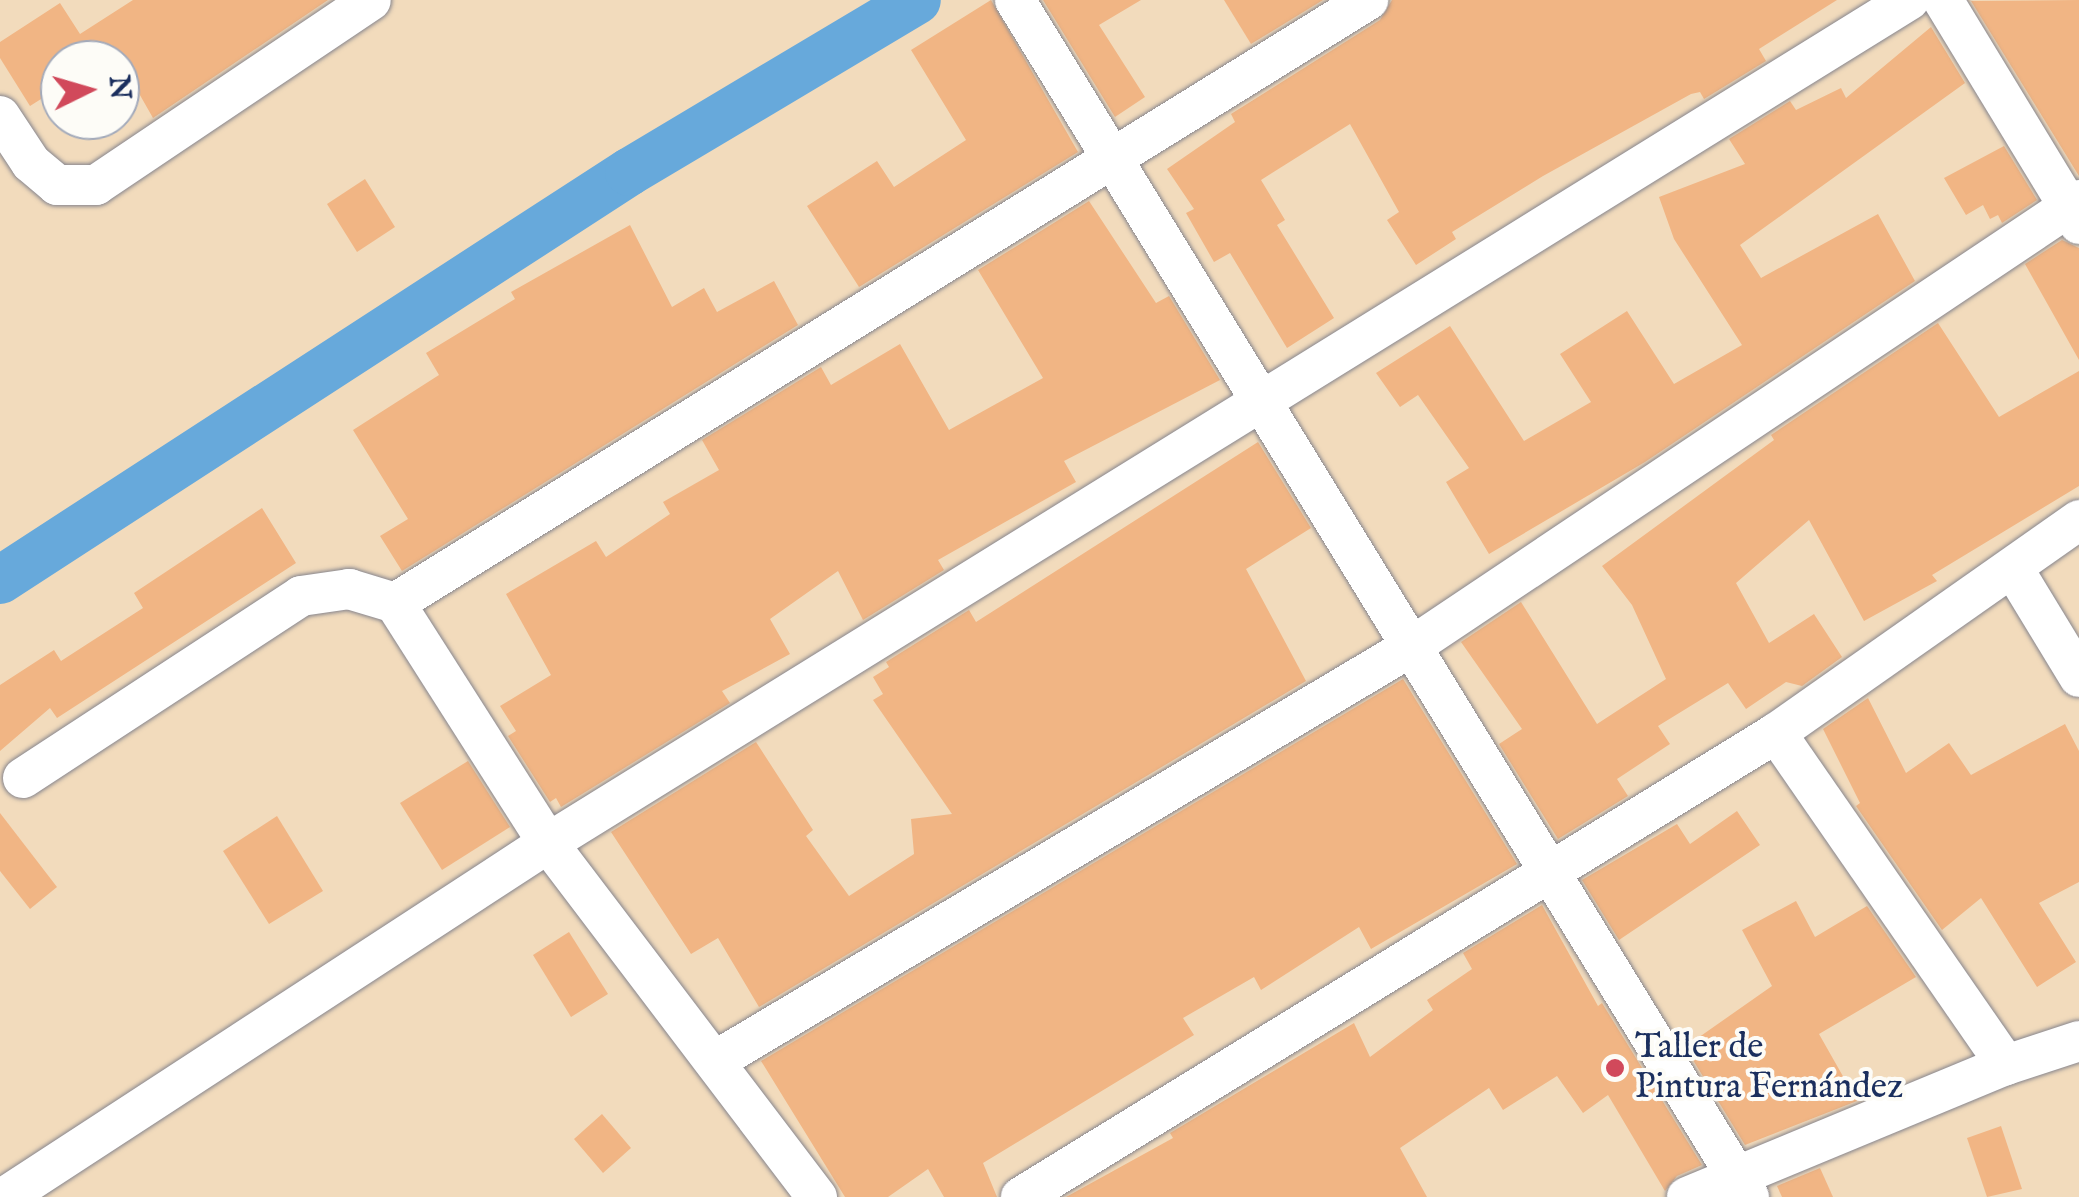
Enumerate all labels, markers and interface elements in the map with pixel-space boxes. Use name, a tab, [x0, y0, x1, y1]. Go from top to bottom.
north arrow	[40, 40, 140, 140]
text: N	[100, 74, 137, 101]
place label: Taller de Pintura Fernández	[1635, 1027, 1903, 1109]
marker: Taller de Pintura Fernández	[1604, 1057, 1626, 1079]

